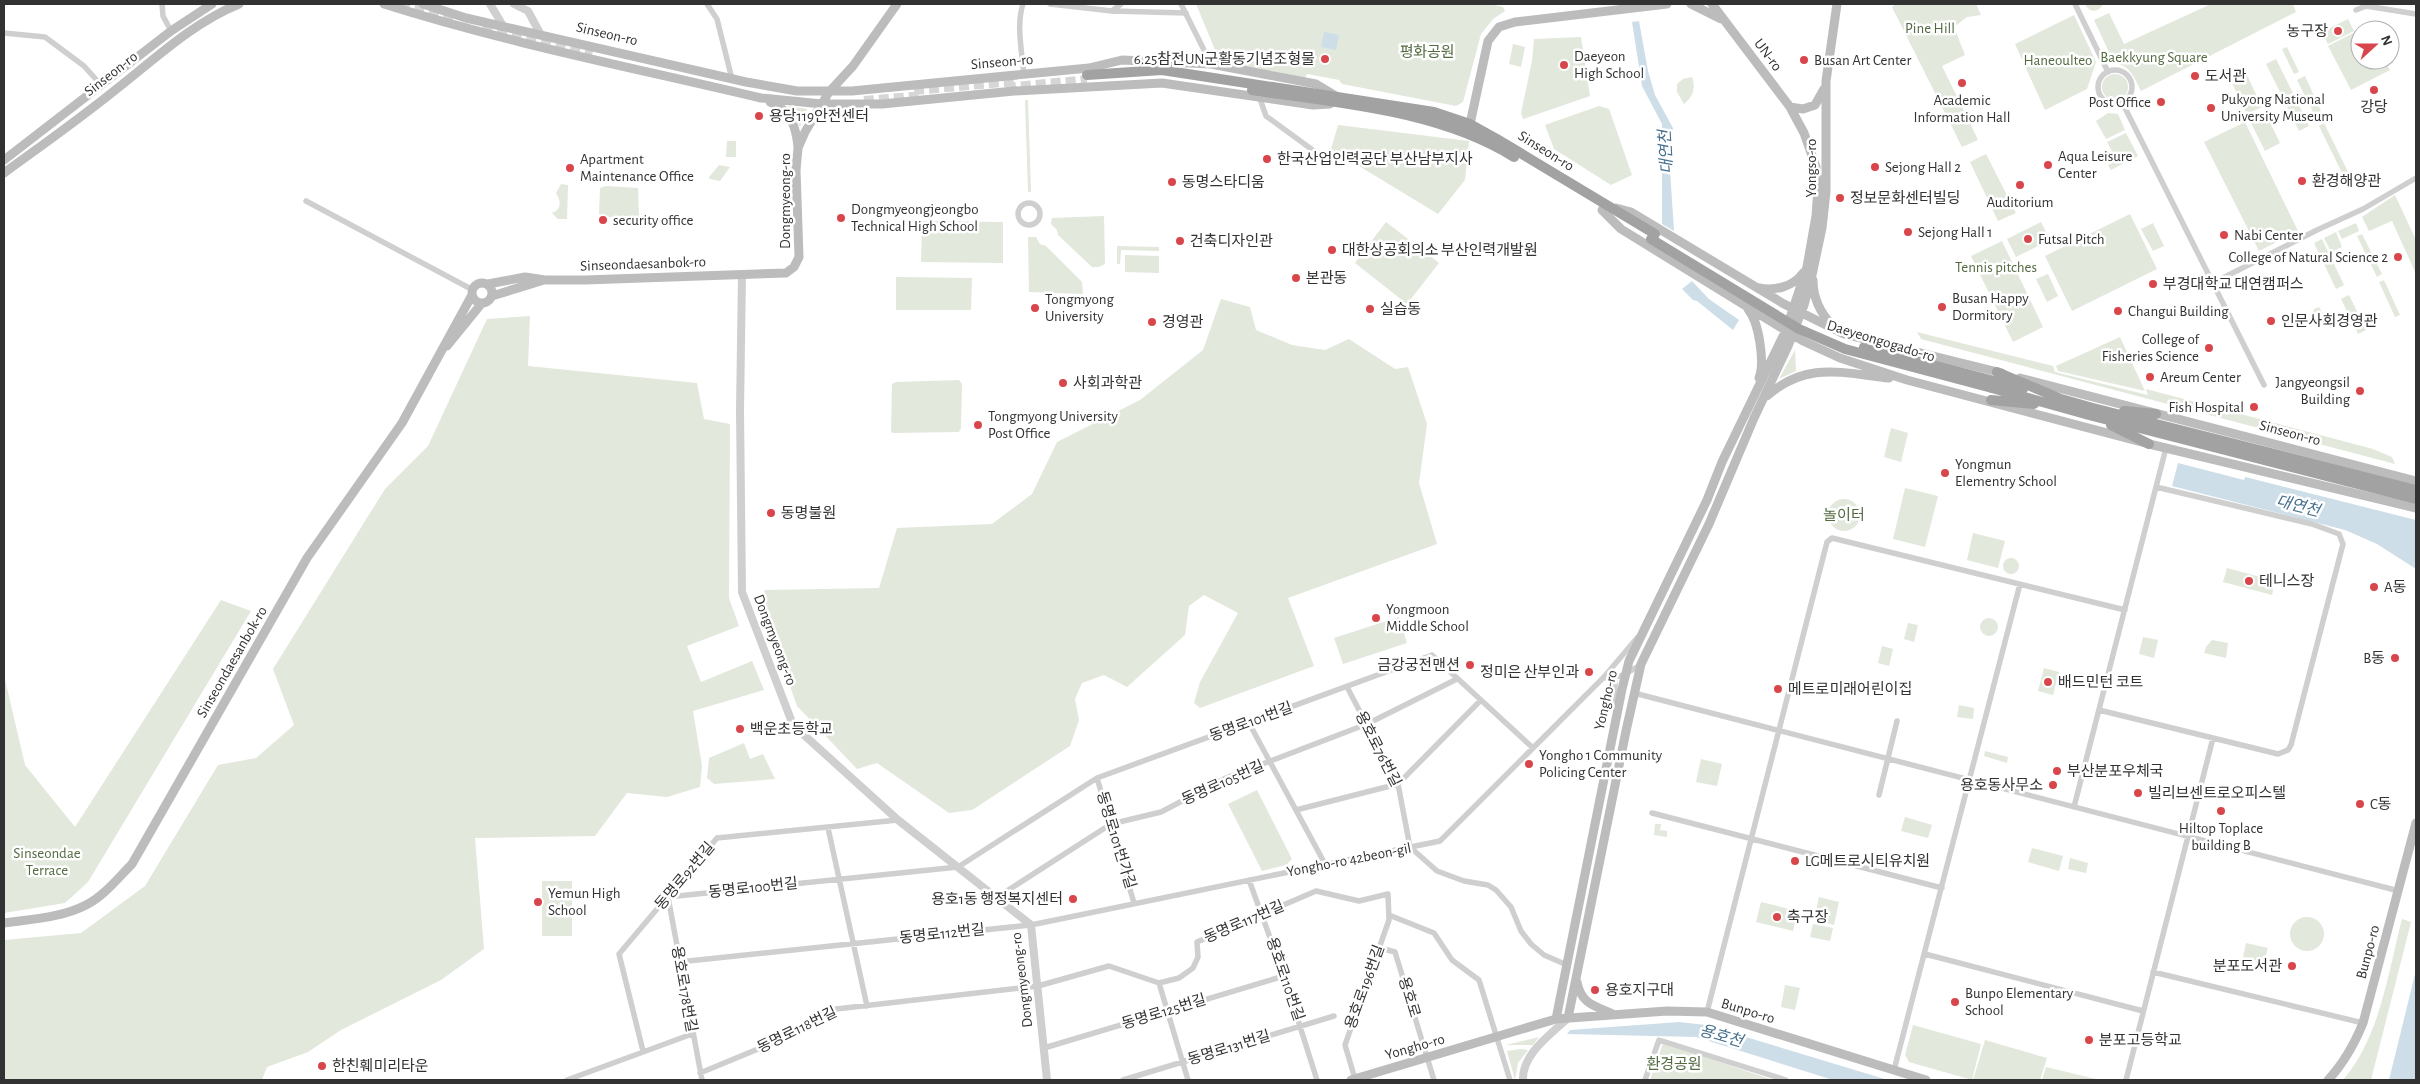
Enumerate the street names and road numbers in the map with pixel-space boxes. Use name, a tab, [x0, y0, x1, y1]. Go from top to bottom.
street label: Sinseon-ro	[575, 20, 639, 48]
street label: UN-ro	[1751, 36, 1785, 74]
street label: Sinseon-ro	[82, 49, 140, 99]
street label: Sinseon-ro	[970, 52, 1034, 72]
street label: Sinseon-ro	[1515, 128, 1577, 174]
street label: Yongso-ro	[1804, 139, 1819, 197]
street label: Dongmyeong-ro	[778, 153, 793, 249]
street label: Sinseondaesanbok-ro	[580, 254, 706, 274]
street label: Daeyeongogado-ro	[1825, 317, 1937, 365]
street label: Sinseon-ro	[2258, 418, 2322, 448]
street label: Dongmyeong-ro	[751, 593, 799, 687]
street label: Sinseondaesanbok-ro	[194, 604, 270, 720]
street label: Yongho-ro	[1592, 669, 1620, 731]
street label: 동명로101번길	[1207, 699, 1295, 744]
street label: 용호로76번길	[1353, 708, 1404, 789]
street label: 동명로105번길	[1179, 757, 1266, 808]
street label: 동명로101번가길	[1094, 789, 1139, 891]
street label: 동명로92번길	[652, 839, 717, 913]
street label: Yongho-ro 42beon-gil	[1285, 841, 1413, 879]
street label: 동명로100번길	[707, 875, 799, 900]
street label: 동명로117번길	[1201, 897, 1286, 946]
street label: 동명로112번길	[898, 921, 986, 946]
street label: Bunpo-ro	[2354, 923, 2382, 981]
street label: Dongmyeong-ro	[1009, 932, 1035, 1028]
street label: 용호로110번길	[1264, 935, 1307, 1023]
street label: 용호로196번길	[1342, 943, 1387, 1031]
street label: 용호로178번길	[669, 944, 700, 1033]
street label: 용호로	[1396, 975, 1422, 1019]
street label: 동명로125번길	[1120, 991, 1208, 1032]
street label: Bunpo-ro	[1719, 996, 1777, 1026]
street label: 동명로118번길	[754, 1003, 839, 1056]
street label: 동명로131번길	[1186, 1027, 1272, 1068]
street label: Yongho-ro	[1384, 1031, 1446, 1063]

